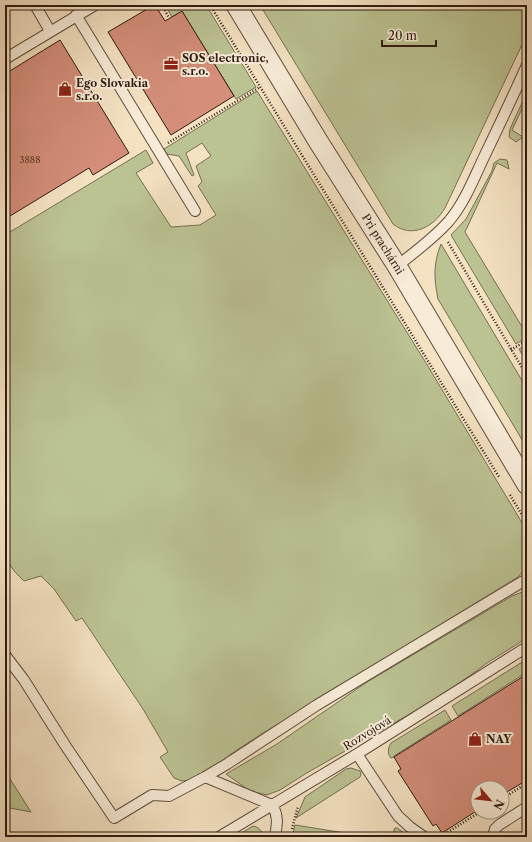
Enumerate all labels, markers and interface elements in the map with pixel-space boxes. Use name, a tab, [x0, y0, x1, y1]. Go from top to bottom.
scale bar	[382, 22, 436, 48]
text: 20 m	[388, 28, 417, 43]
place label: SOS electronic, s.r.o.	[182, 51, 269, 78]
office icon: SOS electronic, s.r.o.	[163, 56, 179, 72]
place label: Ego Slovakia s.r.o.	[76, 76, 149, 103]
shop icon: Ego Slovakia s.r.o.	[57, 81, 73, 97]
house number: 3888	[20, 154, 40, 165]
street label: Pri prachárni	[359, 211, 407, 277]
street label: Rozvojová	[340, 713, 394, 753]
shop icon: NAY	[467, 731, 483, 747]
place label: NAY	[486, 732, 512, 746]
north arrow	[470, 780, 510, 820]
text: N	[490, 797, 507, 813]

